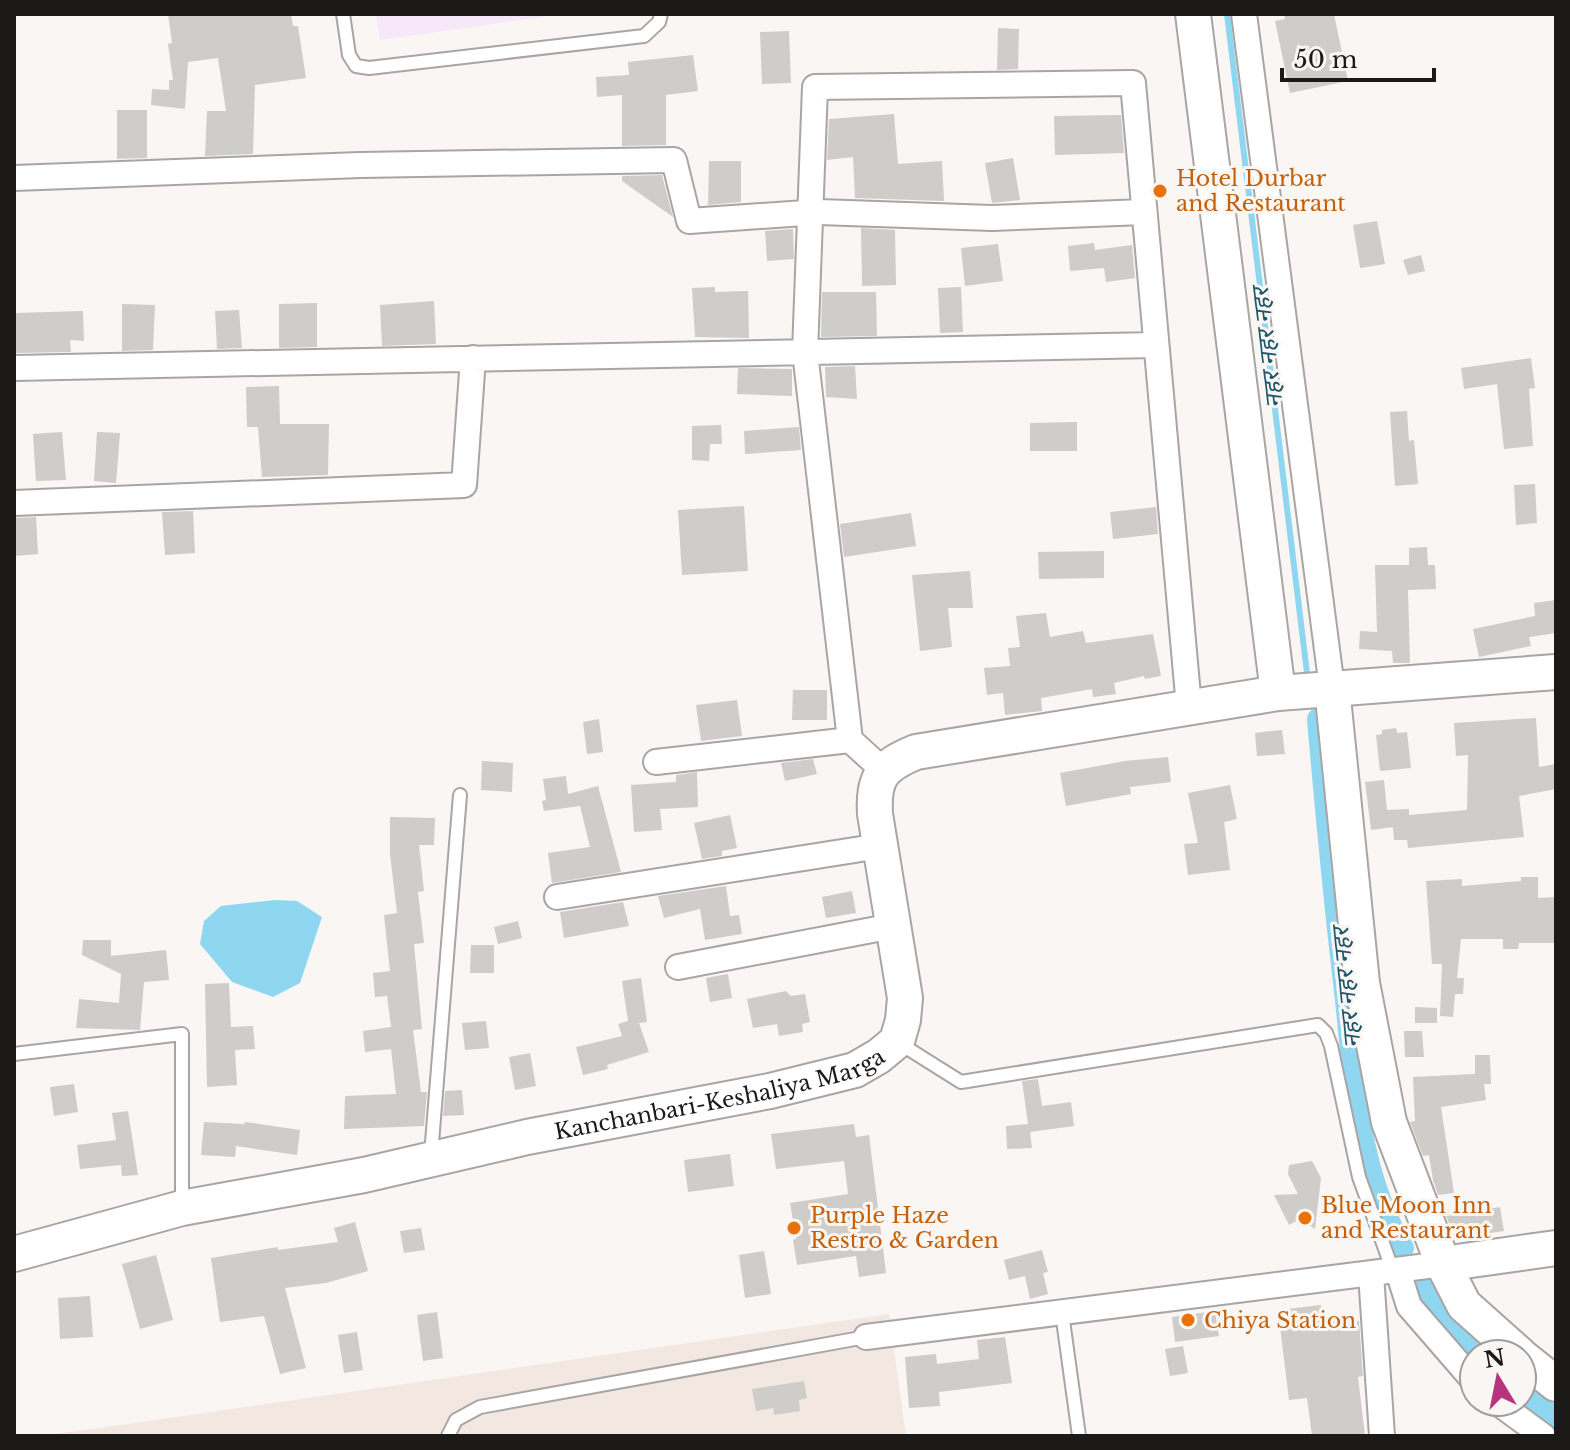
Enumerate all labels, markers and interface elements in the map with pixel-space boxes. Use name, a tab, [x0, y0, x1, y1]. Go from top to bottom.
scale bar	[1282, 32, 1434, 82]
text: 50 m	[1294, 45, 1358, 74]
place label: Hotel Durbar and Restaurant	[1176, 165, 1346, 217]
marker: Hotel Durbar and Restaurant	[1151, 182, 1169, 200]
water label: नहर नहर नहर	[1245, 282, 1289, 410]
water label: नहर नहर नहर	[1325, 922, 1367, 1050]
street label: Kanchanbari-Keshaliya Marga	[552, 1042, 890, 1145]
place label: Blue Moon Inn and Restaurant	[1321, 1192, 1492, 1244]
place label: Purple Haze Restro & Garden	[810, 1202, 999, 1254]
marker: Blue Moon Inn and Restaurant	[1296, 1209, 1314, 1227]
marker: Purple Haze Restro & Garden	[785, 1219, 803, 1237]
place label: Chiya Station	[1204, 1307, 1356, 1334]
marker: Chiya Station	[1179, 1311, 1197, 1329]
north arrow	[1458, 1338, 1538, 1418]
text: N	[1482, 1344, 1507, 1374]

